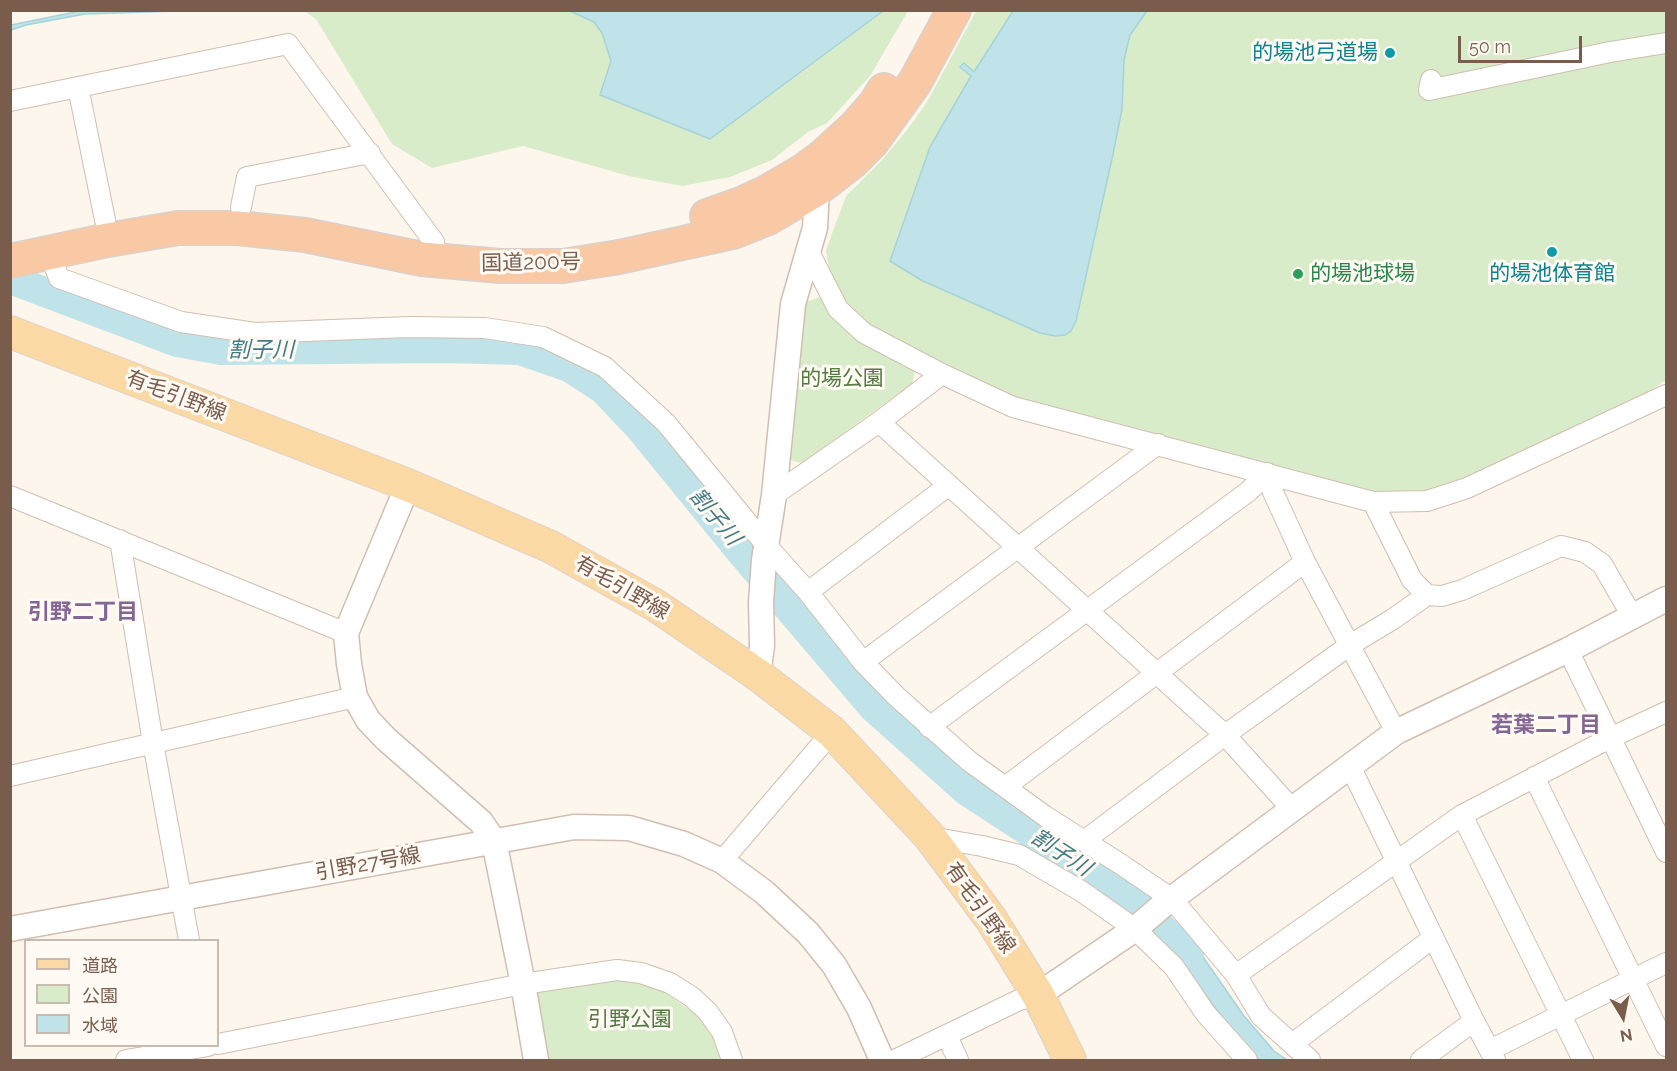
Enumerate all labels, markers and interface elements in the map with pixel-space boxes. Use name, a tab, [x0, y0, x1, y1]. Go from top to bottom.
scale bar	[1461, 24, 1586, 62]
text: 50 m	[1469, 36, 1511, 57]
place label: 的場池弓道場	[1252, 40, 1378, 66]
marker: 的場池弓道場	[1383, 46, 1397, 60]
marker: 的場池体育館	[1545, 245, 1559, 259]
street label: 国道200号	[481, 250, 581, 276]
place label: 的場池球場	[1310, 261, 1415, 287]
place label: 的場池体育館	[1489, 261, 1615, 287]
marker: 的場池球場	[1291, 267, 1305, 281]
water label: 割子川	[228, 337, 294, 363]
street label: 有毛引野線	[122, 365, 230, 427]
park label: 的場公園	[800, 366, 884, 392]
water label: 割子川	[684, 483, 746, 551]
street label: 有毛引野線	[570, 551, 674, 625]
district label: 引野二丁目	[28, 599, 138, 625]
district label: 若葉二丁目	[1491, 712, 1601, 738]
water label: 割子川	[1026, 824, 1096, 882]
street label: 引野27号線	[314, 842, 422, 886]
street label: 有毛引野線	[940, 858, 1020, 958]
legend	[24, 939, 219, 1047]
text: 道路	[82, 955, 118, 976]
text: 公園	[82, 985, 118, 1006]
north arrow	[1593, 987, 1653, 1047]
park label: 引野公園	[588, 1007, 672, 1033]
text: 水域	[82, 1015, 118, 1036]
text: N	[1619, 1025, 1634, 1046]

